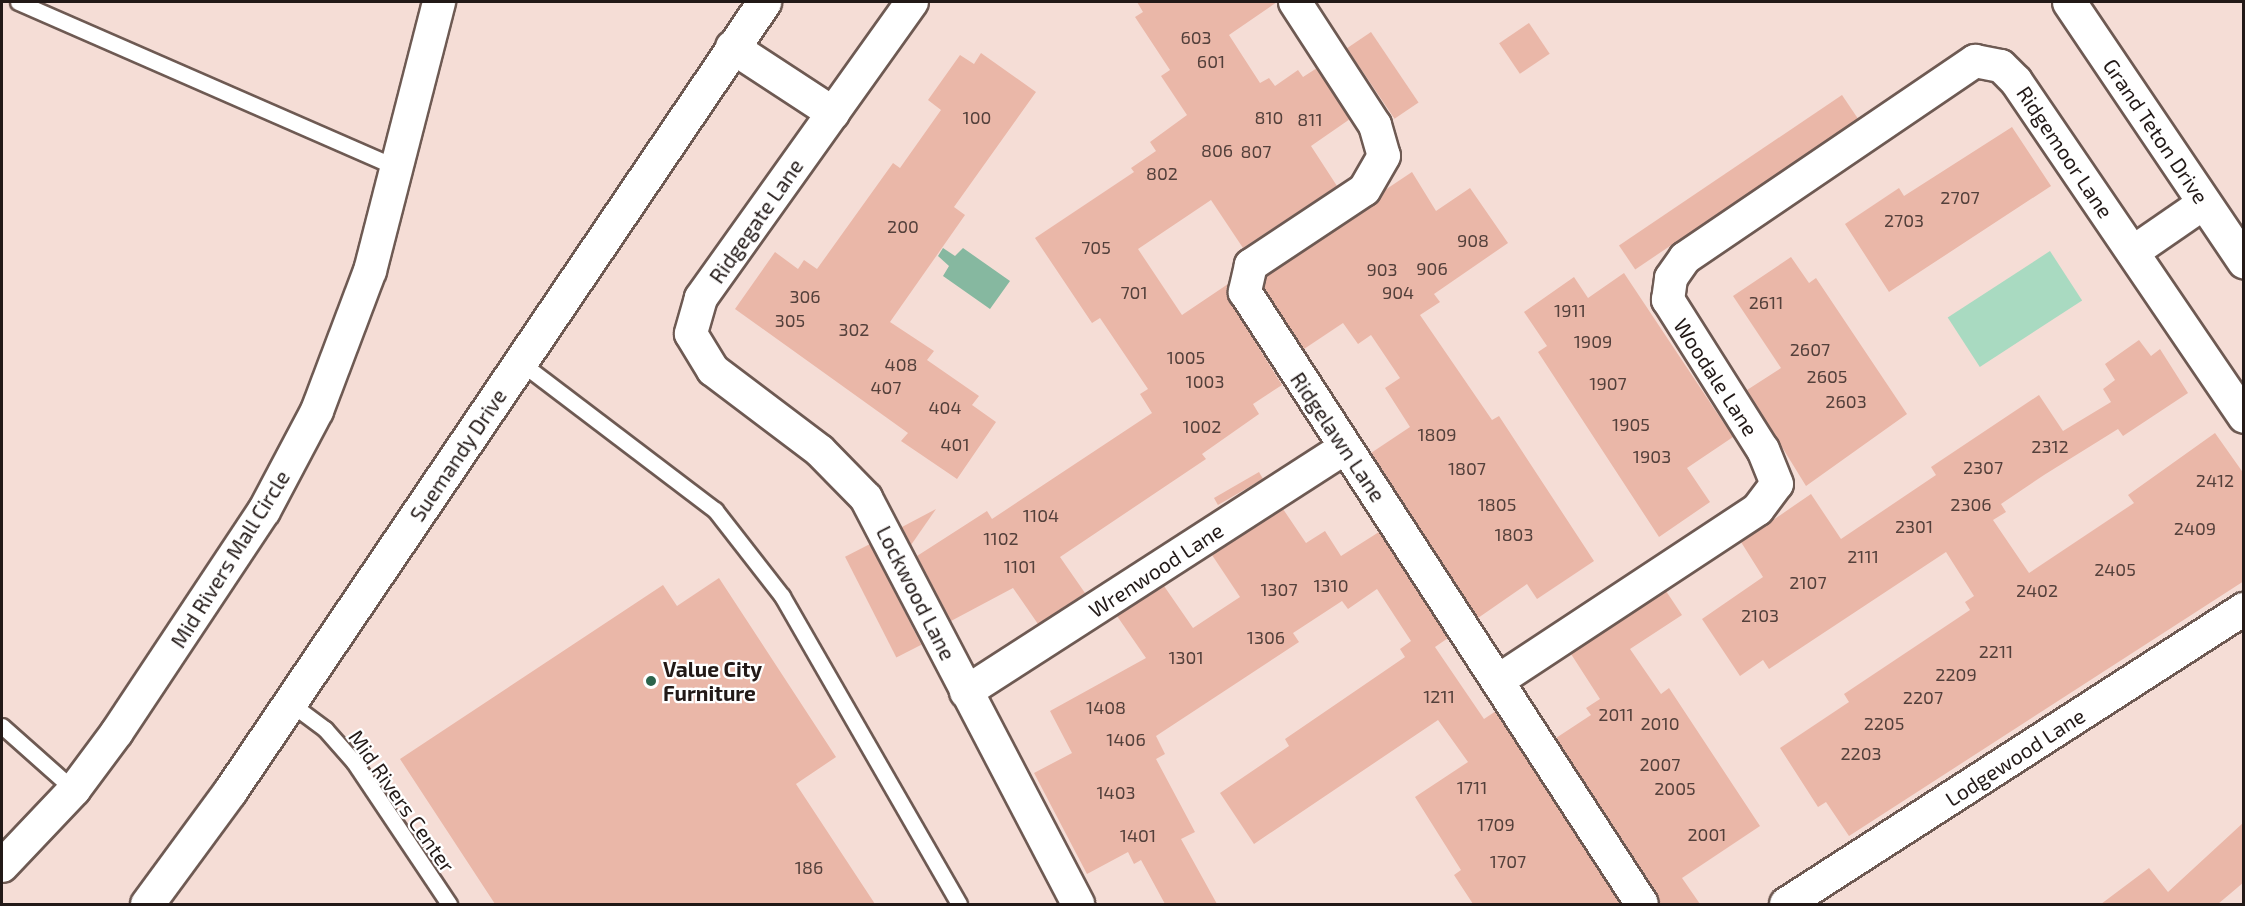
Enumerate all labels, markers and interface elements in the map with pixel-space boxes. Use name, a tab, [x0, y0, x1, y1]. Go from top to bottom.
house number: 603	[1180, 26, 1212, 48]
house number: 601	[1197, 50, 1225, 72]
street label: Grand Teton Drive	[2098, 54, 2214, 208]
street label: Ridgemoor Lane	[2011, 81, 2119, 223]
house number: 100	[963, 106, 991, 128]
house number: 810	[1255, 106, 1283, 128]
house number: 811	[1297, 108, 1323, 130]
house number: 806	[1201, 139, 1233, 161]
house number: 807	[1241, 140, 1271, 162]
street label: Ridgegate Lane	[704, 154, 808, 288]
house number: 802	[1146, 162, 1178, 184]
house number: 2707	[1940, 186, 1980, 208]
house number: 2703	[1884, 209, 1924, 231]
house number: 200	[887, 215, 919, 237]
house number: 908	[1457, 229, 1489, 251]
house number: 705	[1081, 236, 1111, 258]
house number: 906	[1416, 257, 1448, 279]
house number: 903	[1366, 258, 1398, 280]
house number: 701	[1120, 281, 1148, 303]
house number: 904	[1382, 281, 1414, 303]
house number: 306	[789, 285, 821, 307]
house number: 2611	[1749, 291, 1783, 313]
house number: 1911	[1554, 299, 1586, 321]
house number: 305	[775, 309, 805, 331]
street label: Woodale Lane	[1669, 314, 1763, 440]
house number: 302	[839, 318, 869, 340]
house number: 1909	[1574, 330, 1612, 352]
house number: 2607	[1790, 338, 1830, 360]
house number: 1005	[1167, 346, 1205, 368]
house number: 408	[885, 353, 917, 375]
house number: 2605	[1807, 365, 1847, 387]
street label: Ridgelawn Lane	[1285, 367, 1391, 507]
house number: 1003	[1186, 370, 1224, 392]
house number: 1907	[1589, 372, 1627, 394]
house number: 407	[870, 376, 902, 398]
street label: Suemandy Drive	[404, 384, 512, 526]
house number: 2603	[1825, 390, 1867, 412]
house number: 404	[929, 396, 961, 418]
house number: 1905	[1612, 413, 1650, 435]
house number: 1002	[1183, 415, 1221, 437]
house number: 1809	[1417, 423, 1457, 445]
house number: 401	[940, 433, 970, 455]
house number: 2312	[2031, 435, 2069, 457]
house number: 1903	[1633, 445, 1671, 467]
house number: 2307	[1963, 456, 2003, 478]
house number: 1807	[1448, 457, 1486, 479]
street label: Mid Rivers Mall Circle	[165, 465, 295, 653]
house number: 2412	[2196, 469, 2234, 491]
house number: 1805	[1478, 493, 1516, 515]
house number: 2306	[1950, 493, 1992, 515]
house number: 1104	[1023, 504, 1059, 526]
house number: 2301	[1895, 515, 1933, 537]
street label: Wrenwood Lane	[1084, 517, 1228, 623]
house number: 2409	[2174, 517, 2216, 539]
street label: Lockwood Lane	[871, 522, 961, 664]
house number: 1803	[1495, 523, 1533, 545]
house number: 1102	[983, 527, 1019, 549]
house number: 2111	[1847, 545, 1879, 567]
house number: 1101	[1004, 555, 1036, 577]
house number: 2405	[2094, 558, 2136, 580]
house number: 2107	[1789, 571, 1827, 593]
house number: 1310	[1313, 574, 1349, 596]
house number: 1307	[1260, 578, 1298, 600]
house number: 2402	[2016, 579, 2058, 601]
house number: 2103	[1741, 604, 1779, 626]
house number: 1306	[1247, 626, 1285, 648]
house number: 2211	[1979, 640, 2013, 662]
house number: 1301	[1168, 646, 1204, 668]
place label: Value City Furniture	[663, 656, 762, 706]
house number: 2209	[1935, 663, 1977, 685]
marker: Value City Furniture	[644, 674, 658, 688]
house number: 1211	[1423, 685, 1455, 707]
house number: 2207	[1903, 686, 1943, 708]
house number: 1408	[1086, 696, 1126, 718]
house number: 2011	[1598, 703, 1634, 725]
street label: Lodgewood Lane	[1941, 703, 2089, 811]
house number: 2010	[1641, 712, 1679, 734]
house number: 2205	[1864, 712, 1904, 734]
street label: Mid Rivers Center	[344, 725, 460, 877]
house number: 1406	[1106, 728, 1146, 750]
house number: 2203	[1840, 742, 1882, 764]
house number: 2007	[1639, 753, 1681, 775]
house number: 1711	[1457, 776, 1487, 798]
house number: 2005	[1654, 777, 1696, 799]
house number: 1403	[1096, 781, 1136, 803]
house number: 1709	[1477, 813, 1515, 835]
house number: 2001	[1688, 823, 1726, 845]
house number: 1401	[1120, 824, 1156, 846]
house number: 1707	[1490, 850, 1526, 872]
house number: 186	[795, 856, 823, 878]

